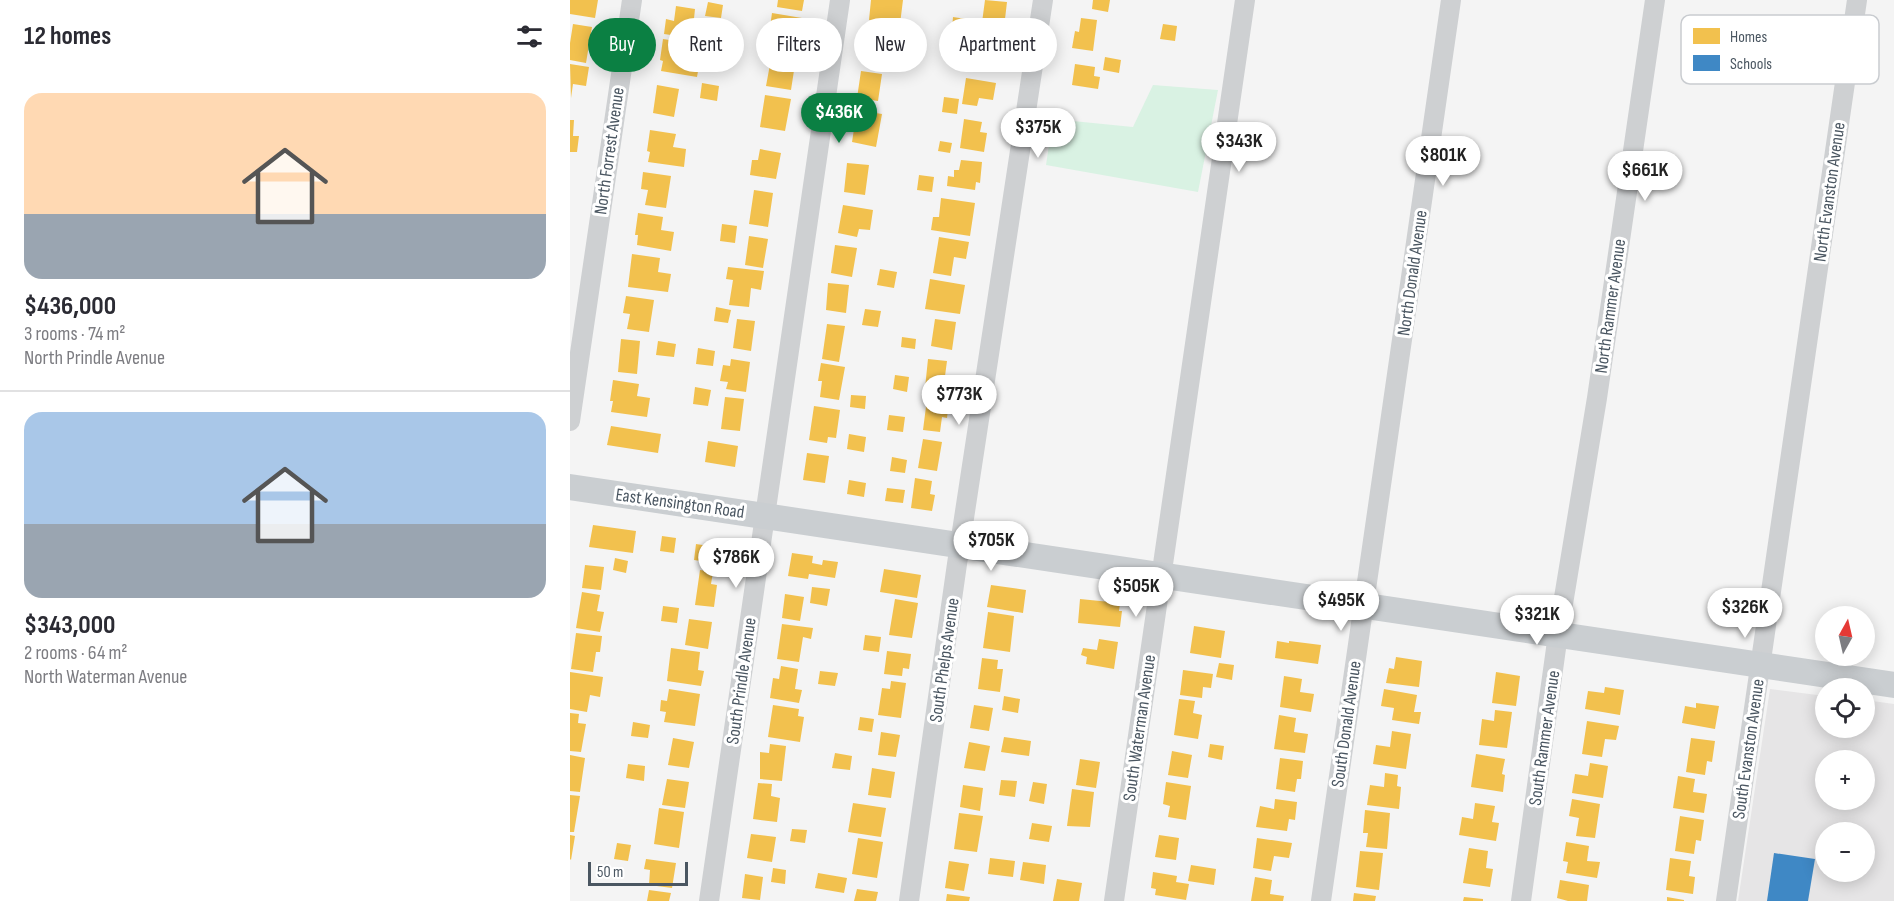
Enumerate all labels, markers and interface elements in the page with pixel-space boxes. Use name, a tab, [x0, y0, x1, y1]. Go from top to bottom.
legend	[1681, 15, 1879, 84]
chip: Buy	[588, 18, 656, 72]
chip: Rent	[668, 18, 744, 72]
chip: Filters	[756, 18, 842, 72]
chip: New	[854, 18, 927, 72]
chip: Apartment	[939, 18, 1057, 72]
icon: filters	[513, 20, 546, 53]
text: 12 homes	[24, 21, 111, 52]
text: Homes	[1730, 28, 1767, 47]
text: Schools	[1730, 55, 1772, 74]
street label: North Forrest Avenue	[590, 86, 629, 216]
pin: $436K	[797, 93, 881, 144]
text: $436K	[815, 100, 863, 124]
pin: $375K	[996, 108, 1080, 159]
text: $375K	[1015, 115, 1061, 139]
street label: North Evanston Avenue	[1809, 121, 1850, 263]
pin: $343K	[1197, 122, 1281, 173]
text: $343K	[1215, 129, 1263, 153]
icon: home	[231, 132, 339, 240]
pin: $801K	[1401, 136, 1485, 187]
text: $801K	[1419, 143, 1467, 167]
pin: $661K	[1603, 151, 1687, 202]
text: $661K	[1622, 158, 1668, 182]
street label: North Donald Avenue	[1393, 209, 1432, 337]
street label: North Rammer Avenue	[1591, 238, 1630, 375]
text: $436,000	[24, 291, 116, 322]
text: 3 rooms · 74 m²	[24, 322, 126, 346]
text: North Prindle Avenue	[24, 346, 165, 370]
pin: $773K	[917, 375, 1001, 426]
text: $773K	[936, 382, 982, 406]
icon: home	[231, 451, 339, 559]
street label: East Kensington Road	[614, 484, 746, 523]
pin: $705K	[949, 521, 1033, 572]
text: $705K	[967, 528, 1015, 552]
pin: $786K	[694, 538, 778, 589]
text: $786K	[712, 545, 760, 569]
pin: $505K	[1094, 567, 1178, 618]
text: $505K	[1112, 574, 1160, 598]
pin: $495K	[1299, 581, 1383, 632]
text: $495K	[1317, 588, 1365, 612]
pin: $326K	[1703, 588, 1787, 639]
pin: $321K	[1495, 595, 1579, 646]
text: $326K	[1721, 595, 1769, 619]
street label: South Phelps Avenue	[925, 596, 964, 724]
text: $321K	[1514, 602, 1560, 626]
north arrow	[1815, 606, 1875, 666]
map controls	[1815, 606, 1875, 882]
text: $343,000	[24, 610, 115, 641]
street label: South Prindle Avenue	[722, 616, 761, 746]
text: 2 rooms · 64 m²	[24, 641, 128, 665]
street label: South Waterman Avenue	[1119, 653, 1160, 803]
street label: South Donald Avenue	[1327, 660, 1366, 789]
text: North Waterman Avenue	[24, 665, 187, 689]
street label: South Rammer Avenue	[1525, 669, 1564, 807]
street label: South Evanston Avenue	[1728, 678, 1769, 821]
button: locate	[1815, 678, 1875, 738]
button: +	[1815, 750, 1875, 810]
button: −	[1815, 822, 1875, 882]
scale bar	[588, 859, 688, 886]
text: 50 m	[597, 863, 623, 882]

